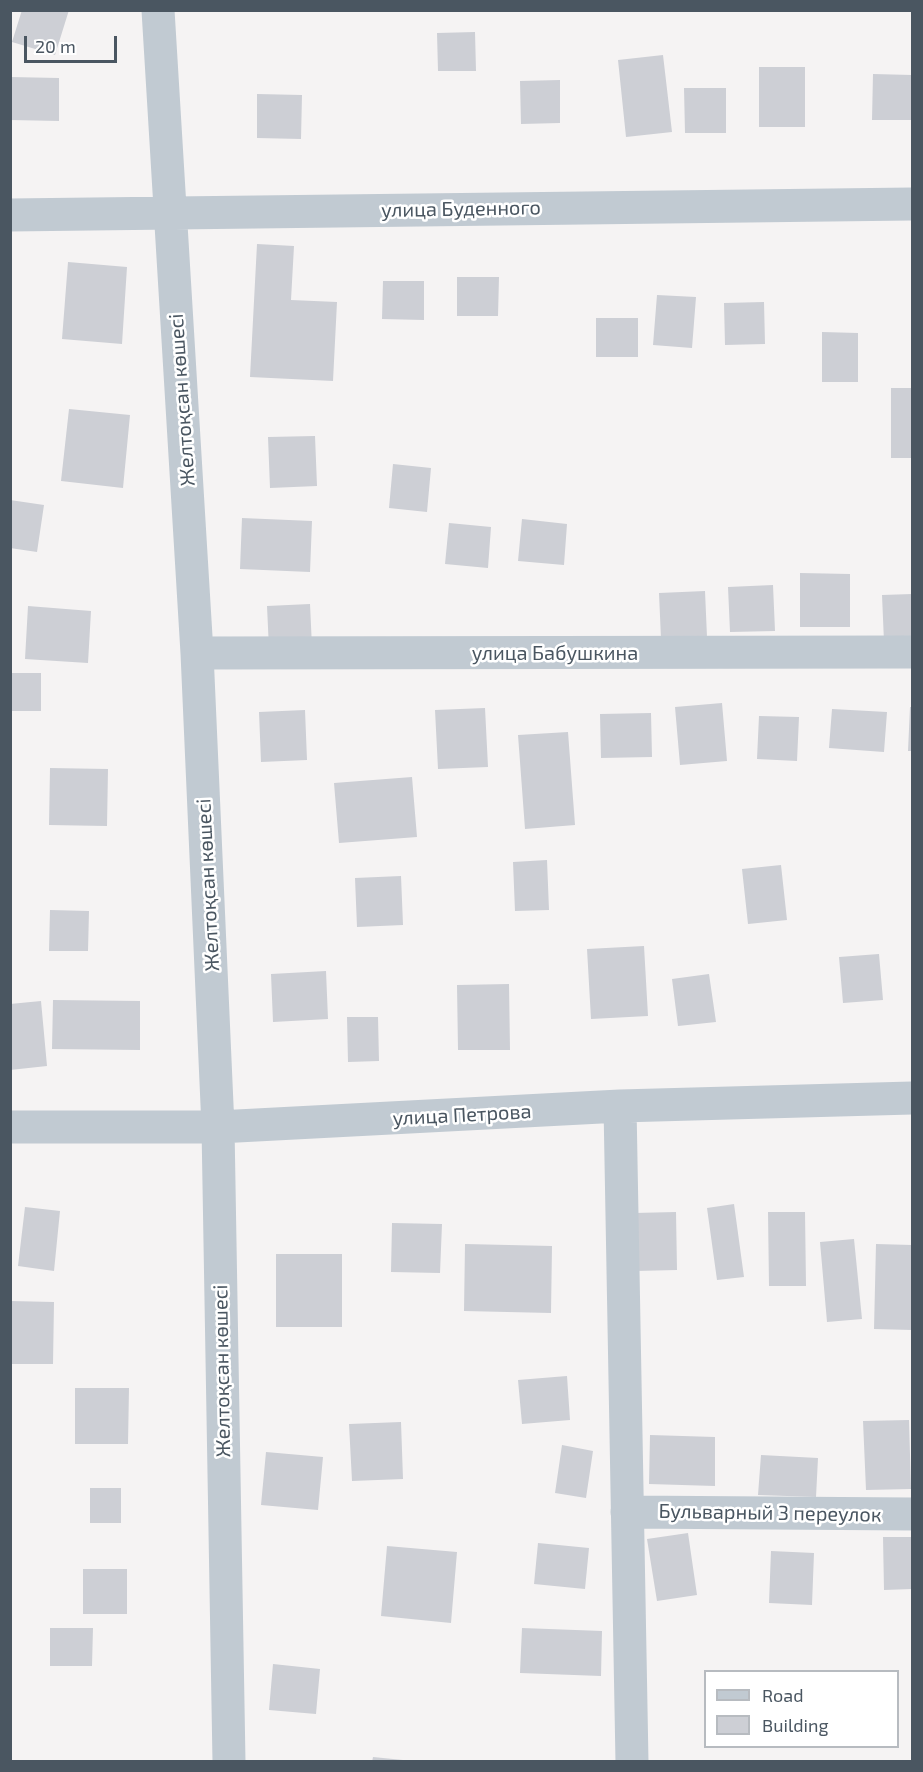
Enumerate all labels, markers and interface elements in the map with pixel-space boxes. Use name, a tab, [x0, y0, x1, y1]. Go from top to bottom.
scale bar	[27, 24, 120, 62]
text: 20 m	[35, 35, 76, 57]
street label: улица Буденного	[381, 196, 541, 222]
street label: Желтоқсан көшесі	[164, 313, 200, 487]
street label: улица Бабушкина	[472, 641, 638, 665]
street label: Желтоқсан көшесі	[191, 798, 225, 972]
street label: улица Петрова	[392, 1099, 532, 1131]
street label: Желтоқсан көшесі	[208, 1284, 236, 1458]
street label: Бульварный 3 переулок	[658, 1499, 882, 1527]
legend	[704, 1670, 899, 1748]
text: Road	[762, 1684, 803, 1706]
text: Building	[762, 1714, 829, 1736]

